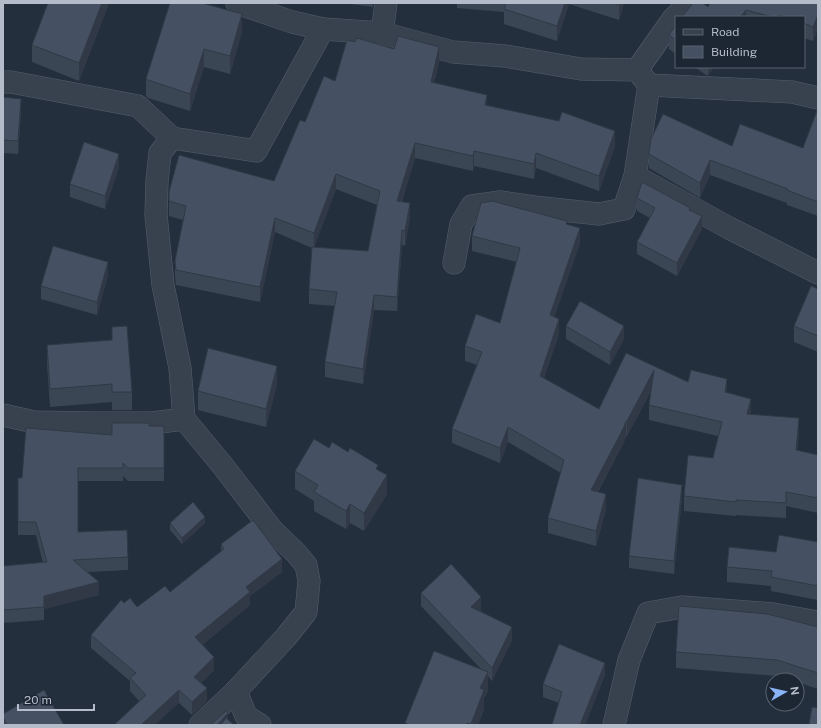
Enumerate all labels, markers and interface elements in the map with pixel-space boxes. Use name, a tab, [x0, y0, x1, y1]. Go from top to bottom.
legend	[675, 16, 805, 68]
text: Road	[711, 25, 739, 39]
text: Building	[711, 45, 757, 59]
north arrow	[765, 672, 805, 712]
scale bar	[18, 686, 94, 712]
text: N	[788, 686, 801, 696]
text: 20 m	[24, 693, 52, 707]

